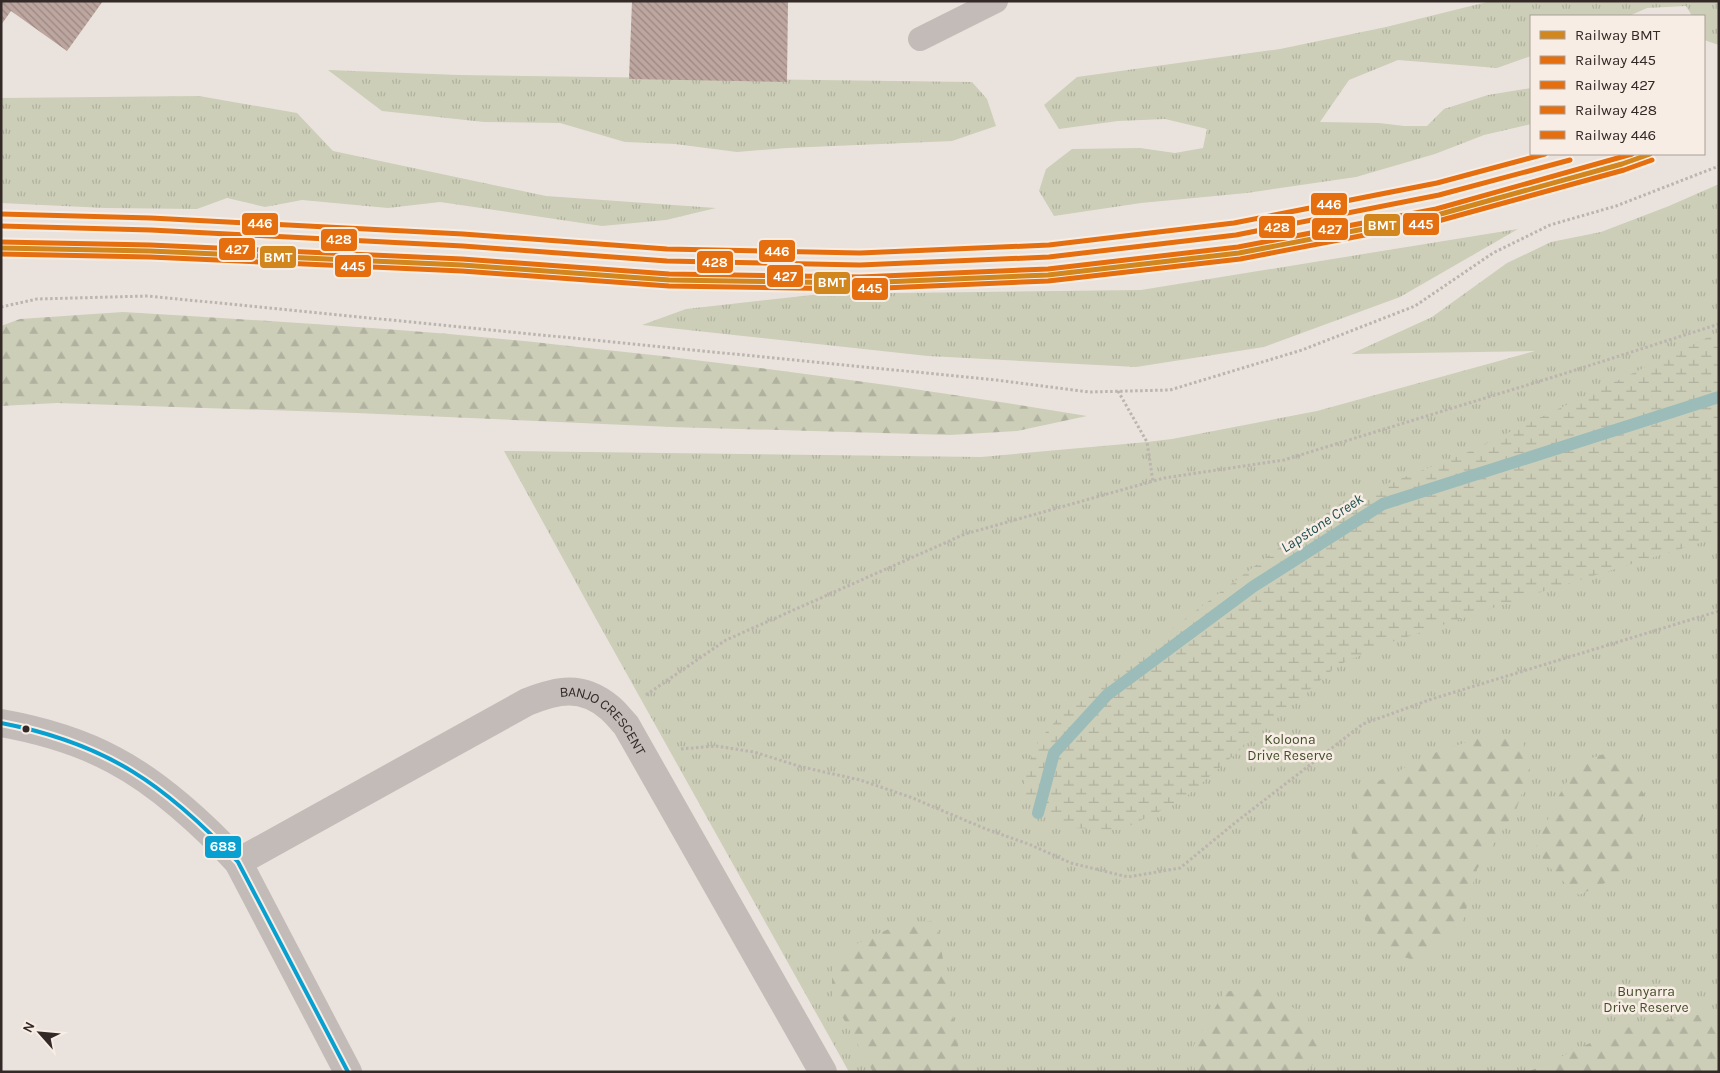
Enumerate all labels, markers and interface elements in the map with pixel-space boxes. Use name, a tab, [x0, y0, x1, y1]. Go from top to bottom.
legend	[1530, 15, 1705, 155]
text: Railway BMT	[1575, 26, 1661, 44]
text: Railway 445	[1575, 51, 1656, 69]
text: Railway 427	[1575, 76, 1655, 94]
text: Railway 428	[1575, 101, 1657, 119]
text: Railway 446	[1575, 126, 1656, 144]
line badge: 446	[1310, 192, 1348, 216]
text: 446	[1316, 196, 1342, 213]
line badge: 446	[241, 212, 279, 236]
line badge: 445	[1402, 212, 1440, 236]
line badge: BMT	[1363, 213, 1401, 237]
text: 446	[247, 215, 273, 232]
line badge: 428	[1258, 215, 1296, 239]
text: 445	[1409, 216, 1433, 233]
line badge: 427	[1311, 217, 1349, 241]
text: BMT	[1368, 217, 1397, 234]
text: 428	[1264, 219, 1290, 236]
text: 427	[1318, 221, 1342, 238]
line badge: 428	[320, 228, 358, 252]
text: 428	[326, 231, 352, 248]
line badge: 427	[218, 237, 256, 261]
line badge: 446	[758, 239, 796, 263]
text: 427	[225, 241, 249, 258]
text: 446	[764, 243, 790, 260]
line badge: BMT	[259, 245, 297, 269]
text: BMT	[264, 249, 293, 266]
line badge: 428	[696, 250, 734, 274]
line badge: 445	[334, 254, 372, 278]
text: 428	[702, 254, 728, 271]
text: 445	[341, 258, 365, 275]
line badge: 427	[766, 264, 804, 288]
text: 427	[773, 268, 797, 285]
line badge: BMT	[813, 271, 851, 295]
text: BMT	[818, 274, 847, 291]
line badge: 445	[851, 277, 889, 301]
text: 445	[858, 280, 882, 297]
water label: Lapstone Creek	[1277, 489, 1367, 556]
street label: BANJO CRESCENT	[559, 683, 649, 758]
unlabelled marker	[21, 724, 31, 734]
park label: Koloona Drive Reserve	[1247, 731, 1333, 764]
line badge: 688	[204, 835, 242, 859]
text: 688	[210, 838, 236, 855]
park label: Bunyarra Drive Reserve	[1603, 983, 1689, 1016]
north arrow	[15, 1008, 65, 1058]
text: N	[19, 1019, 39, 1036]

